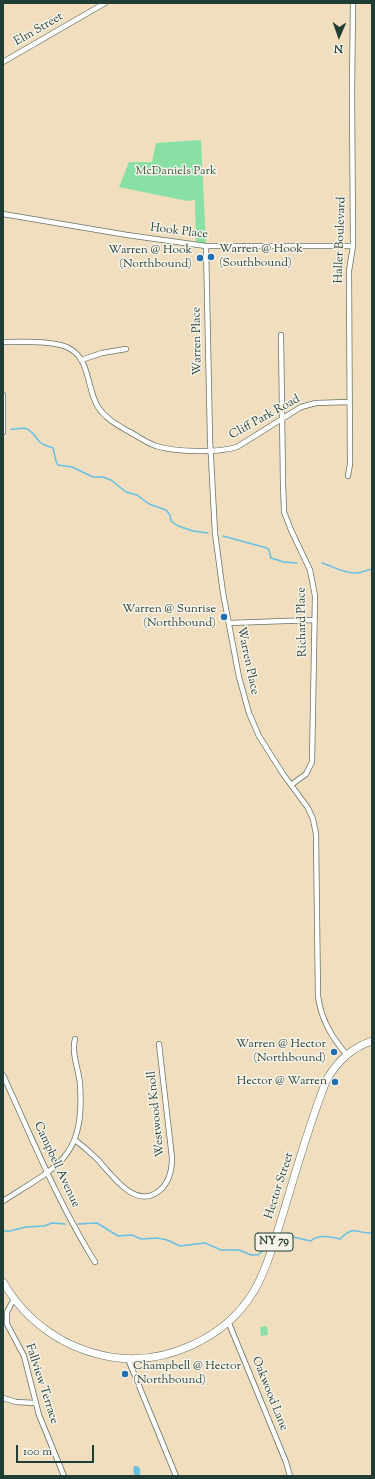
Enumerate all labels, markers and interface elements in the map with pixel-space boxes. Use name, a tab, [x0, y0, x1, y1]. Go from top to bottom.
street label: Elm Street	[12, 10, 66, 50]
north arrow	[319, 16, 359, 56]
text: N	[334, 40, 343, 56]
park label: McDaniels Park	[136, 165, 216, 179]
street label: Haller Boulevard	[332, 196, 350, 284]
street label: Hook Place	[149, 221, 209, 243]
place label: Warren @ Hook (Southbound)	[219, 243, 303, 271]
place label: Warren @ Hook (Northbound)	[108, 244, 192, 272]
marker: Warren @ Hook (Southbound)	[206, 252, 216, 262]
marker: Warren @ Hook (Northbound)	[195, 253, 205, 263]
street label: Warren Place	[190, 307, 206, 375]
street label: Cliff Park Road	[227, 393, 303, 443]
street label: Richard Place	[295, 587, 311, 657]
place label: Warren @ Sunrise (Northbound)	[122, 603, 216, 631]
marker: Warren @ Sunrise (Northbound)	[219, 612, 229, 622]
street label: Warren Place	[233, 626, 261, 696]
place label: Warren @ Hector (Northbound)	[236, 1038, 326, 1066]
marker: Warren @ Hector (Northbound)	[329, 1047, 339, 1057]
street label: Westwood Knoll	[145, 1070, 169, 1158]
place label: Hector @ Warren	[237, 1075, 327, 1089]
marker: Hector @ Warren	[330, 1077, 340, 1087]
street label: Campbell Avenue	[30, 1120, 82, 1210]
street label: Hector Street	[262, 1151, 298, 1221]
road number: NY 79	[255, 1233, 293, 1251]
street label: Fallview Terrace	[21, 1342, 61, 1426]
street label: Oakwood Lane	[248, 1355, 290, 1433]
place label: Champbell @ Hector (Northbound)	[133, 1360, 241, 1388]
marker: Champbell @ Hector (Northbound)	[120, 1369, 130, 1379]
scale bar	[18, 1437, 96, 1463]
text: 100 m	[23, 1443, 52, 1461]

